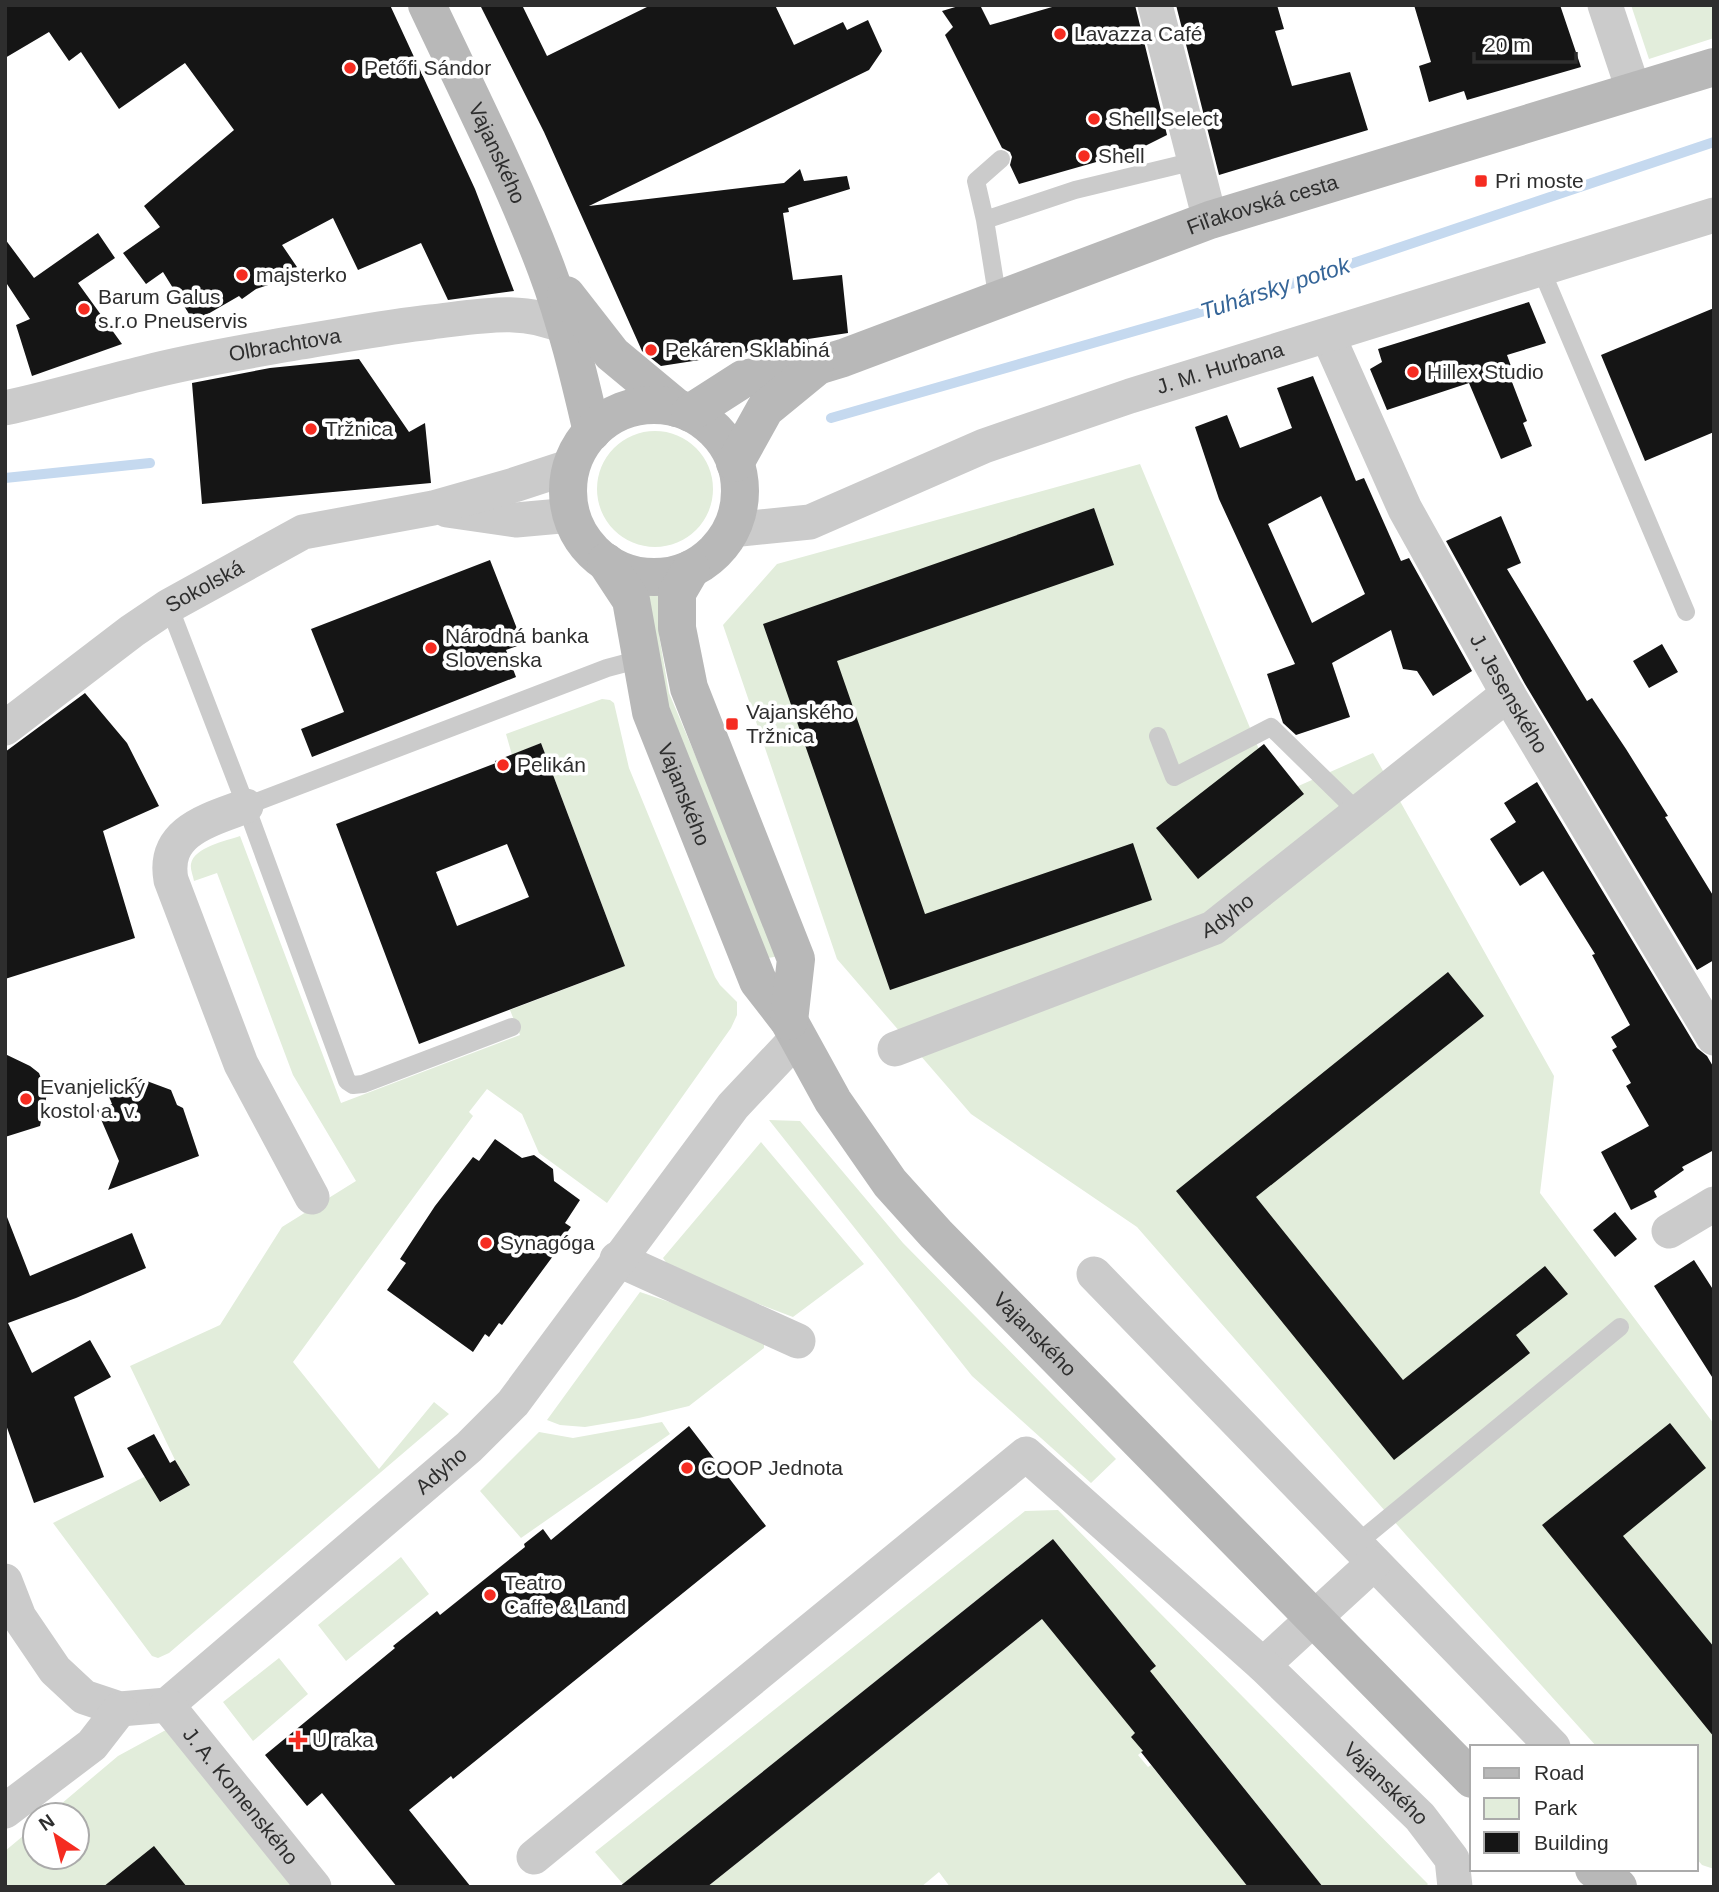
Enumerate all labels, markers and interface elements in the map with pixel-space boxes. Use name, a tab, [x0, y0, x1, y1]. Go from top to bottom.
scale bar	[1474, 21, 1576, 65]
place label: Lavazza Café	[1074, 22, 1202, 45]
marker: Lavazza Café	[1052, 26, 1068, 42]
text: 20 m	[1484, 33, 1531, 56]
place label: Petőfi Sándor	[364, 56, 491, 79]
marker: Petőfi Sándor	[342, 60, 358, 76]
street label: Vajanského	[464, 99, 530, 207]
place label: Shell Select	[1108, 107, 1219, 130]
marker: Shell Select	[1086, 111, 1102, 127]
place label: Shell	[1098, 144, 1145, 167]
marker: Shell	[1076, 148, 1092, 164]
place label: Pri moste	[1495, 169, 1584, 192]
street label: Fiľakovská cesta	[1184, 170, 1341, 239]
marker: Pri moste	[1473, 173, 1489, 189]
water label: Tuhársky potok	[1197, 251, 1354, 324]
place label: majsterko	[256, 263, 347, 286]
marker: majsterko	[234, 267, 250, 283]
place label: Barum Galus s.r.o Pneuservis	[98, 285, 247, 332]
marker: Barum Galus s.r.o Pneuservis	[76, 301, 92, 317]
street label: Olbrachtova	[227, 324, 343, 365]
street label: J. M. Hurbana	[1154, 337, 1287, 398]
place label: Pekáren Sklabiná	[665, 338, 830, 361]
marker: Pekáren Sklabiná	[643, 342, 659, 358]
place label: Hillex Studio	[1427, 360, 1544, 383]
marker: Hillex Studio	[1405, 364, 1421, 380]
place label: Tržnica	[325, 417, 393, 440]
marker: Tržnica	[303, 421, 319, 437]
street label: Sokolská	[161, 555, 247, 617]
place label: Národná banka Slovenska	[445, 624, 589, 671]
street label: J. Jesenského	[1466, 629, 1553, 757]
marker: Národná banka Slovenska	[423, 640, 439, 656]
place label: Vajanského Tržnica	[746, 700, 854, 747]
marker: Vajanského Tržnica	[724, 716, 740, 732]
street label: Vajanského	[654, 740, 715, 849]
place label: Pelikán	[517, 753, 586, 776]
marker: Pelikán	[495, 757, 511, 773]
street label: Adyho	[1198, 888, 1258, 942]
place label: Evanjelický kostol a. v.	[40, 1075, 146, 1122]
marker: Evanjelický kostol a. v.	[18, 1091, 34, 1107]
place label: Synagóga	[500, 1231, 595, 1254]
marker: Synagóga	[478, 1235, 494, 1251]
street label: Vajanského	[989, 1287, 1081, 1381]
street label: Adyho	[411, 1442, 471, 1499]
place label: COOP Jednota	[701, 1456, 843, 1479]
marker: COOP Jednota	[679, 1460, 695, 1476]
place label: Teatro Caffe & Land	[504, 1571, 626, 1618]
marker: Teatro Caffe & Land	[482, 1587, 498, 1603]
street label: J. A. Komenského	[179, 1723, 303, 1869]
place label: U raka	[312, 1728, 374, 1751]
marker: U raka	[290, 1732, 306, 1748]
street label: Vajanského	[1339, 1737, 1433, 1829]
legend	[1470, 1745, 1698, 1871]
text: Road	[1534, 1761, 1584, 1784]
text: Park	[1534, 1796, 1578, 1819]
north arrow	[21, 1801, 91, 1871]
text: N	[35, 1810, 58, 1835]
text: Building	[1534, 1831, 1609, 1854]

